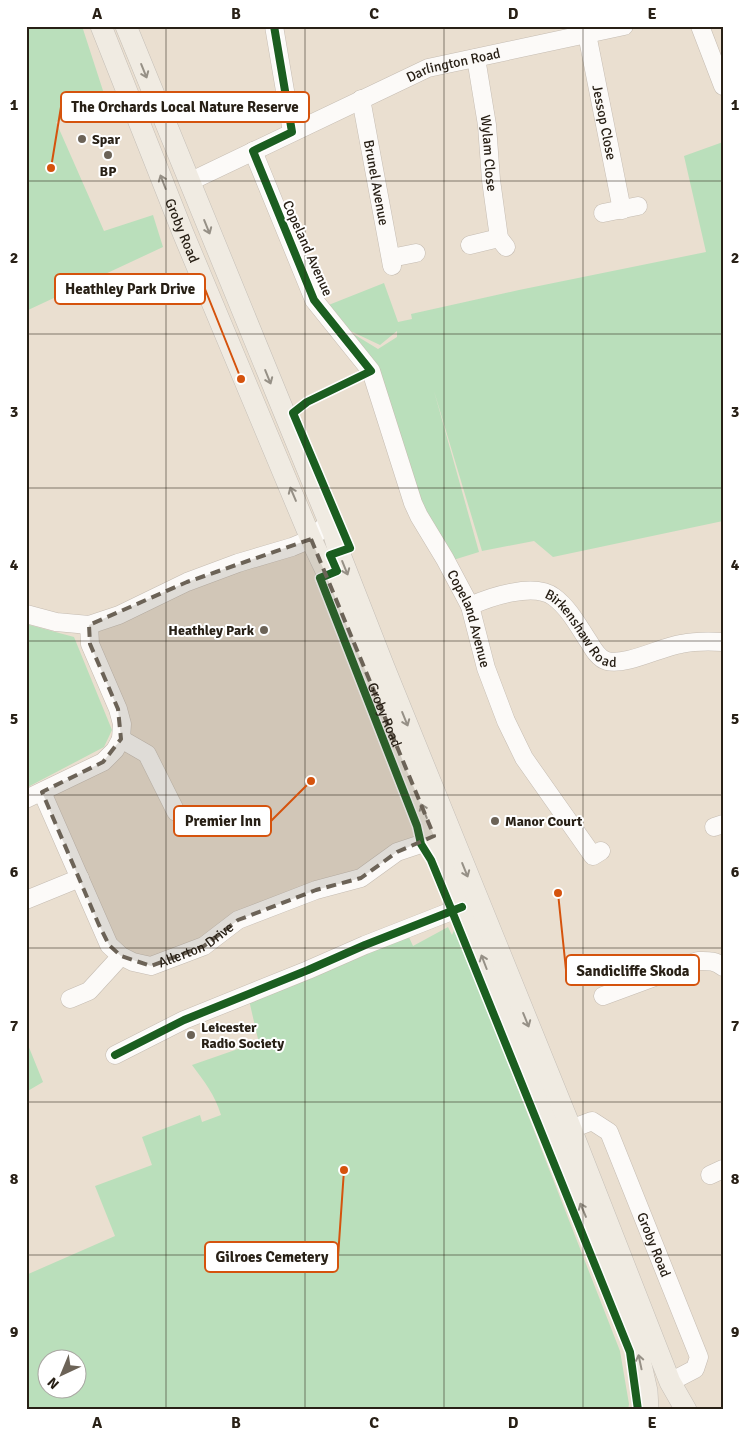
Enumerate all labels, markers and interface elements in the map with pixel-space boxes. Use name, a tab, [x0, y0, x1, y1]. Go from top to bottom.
text: A	[92, 4, 103, 24]
text: B	[231, 4, 241, 24]
text: C	[369, 4, 379, 24]
text: D	[508, 4, 519, 24]
text: E	[647, 4, 657, 24]
street label: Darlington Road	[404, 45, 502, 86]
one-way arrow	[140, 63, 149, 79]
street label: Jessop Close	[588, 83, 620, 161]
callout: The Orchards Local Nature Reserve	[61, 92, 309, 122]
text: 1	[10, 95, 19, 115]
text: 1	[731, 95, 740, 115]
text: The Orchards Local Nature Reserve	[71, 98, 299, 116]
street label: Wylam Close	[476, 114, 500, 192]
place label: Spar	[92, 131, 121, 148]
marker: Spar	[76, 133, 88, 145]
street label: Brunel Avenue	[360, 138, 392, 227]
marker: BP	[102, 149, 114, 161]
place label: BP	[100, 163, 116, 180]
one-way arrow	[158, 175, 167, 191]
street label: Groby Road	[161, 196, 203, 265]
street label: Copeland Avenue	[279, 198, 336, 299]
one-way arrow	[203, 219, 212, 234]
text: 2	[10, 248, 18, 268]
text: 2	[731, 248, 739, 268]
callout: Heathley Park Drive	[55, 274, 205, 304]
text: Heathley Park Drive	[65, 280, 195, 298]
one-way arrow	[264, 369, 274, 384]
text: 3	[10, 402, 18, 422]
text: 3	[731, 402, 739, 422]
one-way arrow	[287, 487, 297, 502]
text: 4	[10, 555, 19, 575]
text: 4	[731, 555, 740, 575]
one-way arrow	[341, 560, 351, 575]
street label: Copeland Avenue	[443, 567, 494, 670]
street label: Birkenshaw Road	[542, 586, 617, 671]
place label: Heathley Park	[168, 622, 255, 639]
marker: Heathley Park	[258, 624, 270, 636]
street label: Groby Road	[364, 680, 405, 750]
text: 5	[10, 709, 18, 729]
text: 5	[731, 709, 739, 729]
one-way arrow	[401, 711, 410, 726]
one-way arrow	[419, 803, 428, 819]
callout: Premier Inn	[174, 806, 271, 836]
text: Premier Inn	[185, 812, 261, 830]
place label: Manor Court	[505, 813, 583, 830]
marker: Manor Court	[489, 815, 501, 827]
text: 6	[10, 862, 19, 882]
one-way arrow	[461, 862, 471, 877]
text: 6	[731, 862, 740, 882]
street label: Allerton Drive	[156, 919, 237, 971]
one-way arrow	[479, 955, 488, 970]
callout: Sandicliffe Skoda	[566, 955, 699, 985]
text: Sandicliffe Skoda	[576, 962, 690, 980]
one-way arrow	[523, 1013, 532, 1028]
text: 7	[10, 1016, 19, 1036]
text: 7	[731, 1016, 740, 1036]
place label: Leicester Radio Society	[201, 1019, 284, 1052]
marker: Leicester Radio Society	[185, 1029, 197, 1041]
text: 8	[10, 1169, 19, 1189]
text: 8	[731, 1169, 740, 1189]
one-way arrow	[577, 1203, 587, 1218]
street label: Groby Road	[633, 1210, 674, 1280]
callout: Gilroes Cemetery	[205, 1242, 338, 1272]
text: Gilroes Cemetery	[216, 1248, 329, 1266]
text: 9	[10, 1322, 19, 1342]
text: 9	[731, 1322, 740, 1342]
north arrow	[38, 1348, 88, 1398]
one-way arrow	[635, 1354, 644, 1370]
text: N	[44, 1373, 63, 1392]
text: A	[92, 1413, 103, 1433]
text: B	[231, 1413, 241, 1433]
text: C	[369, 1413, 379, 1433]
text: D	[508, 1413, 519, 1433]
text: E	[647, 1413, 657, 1433]

